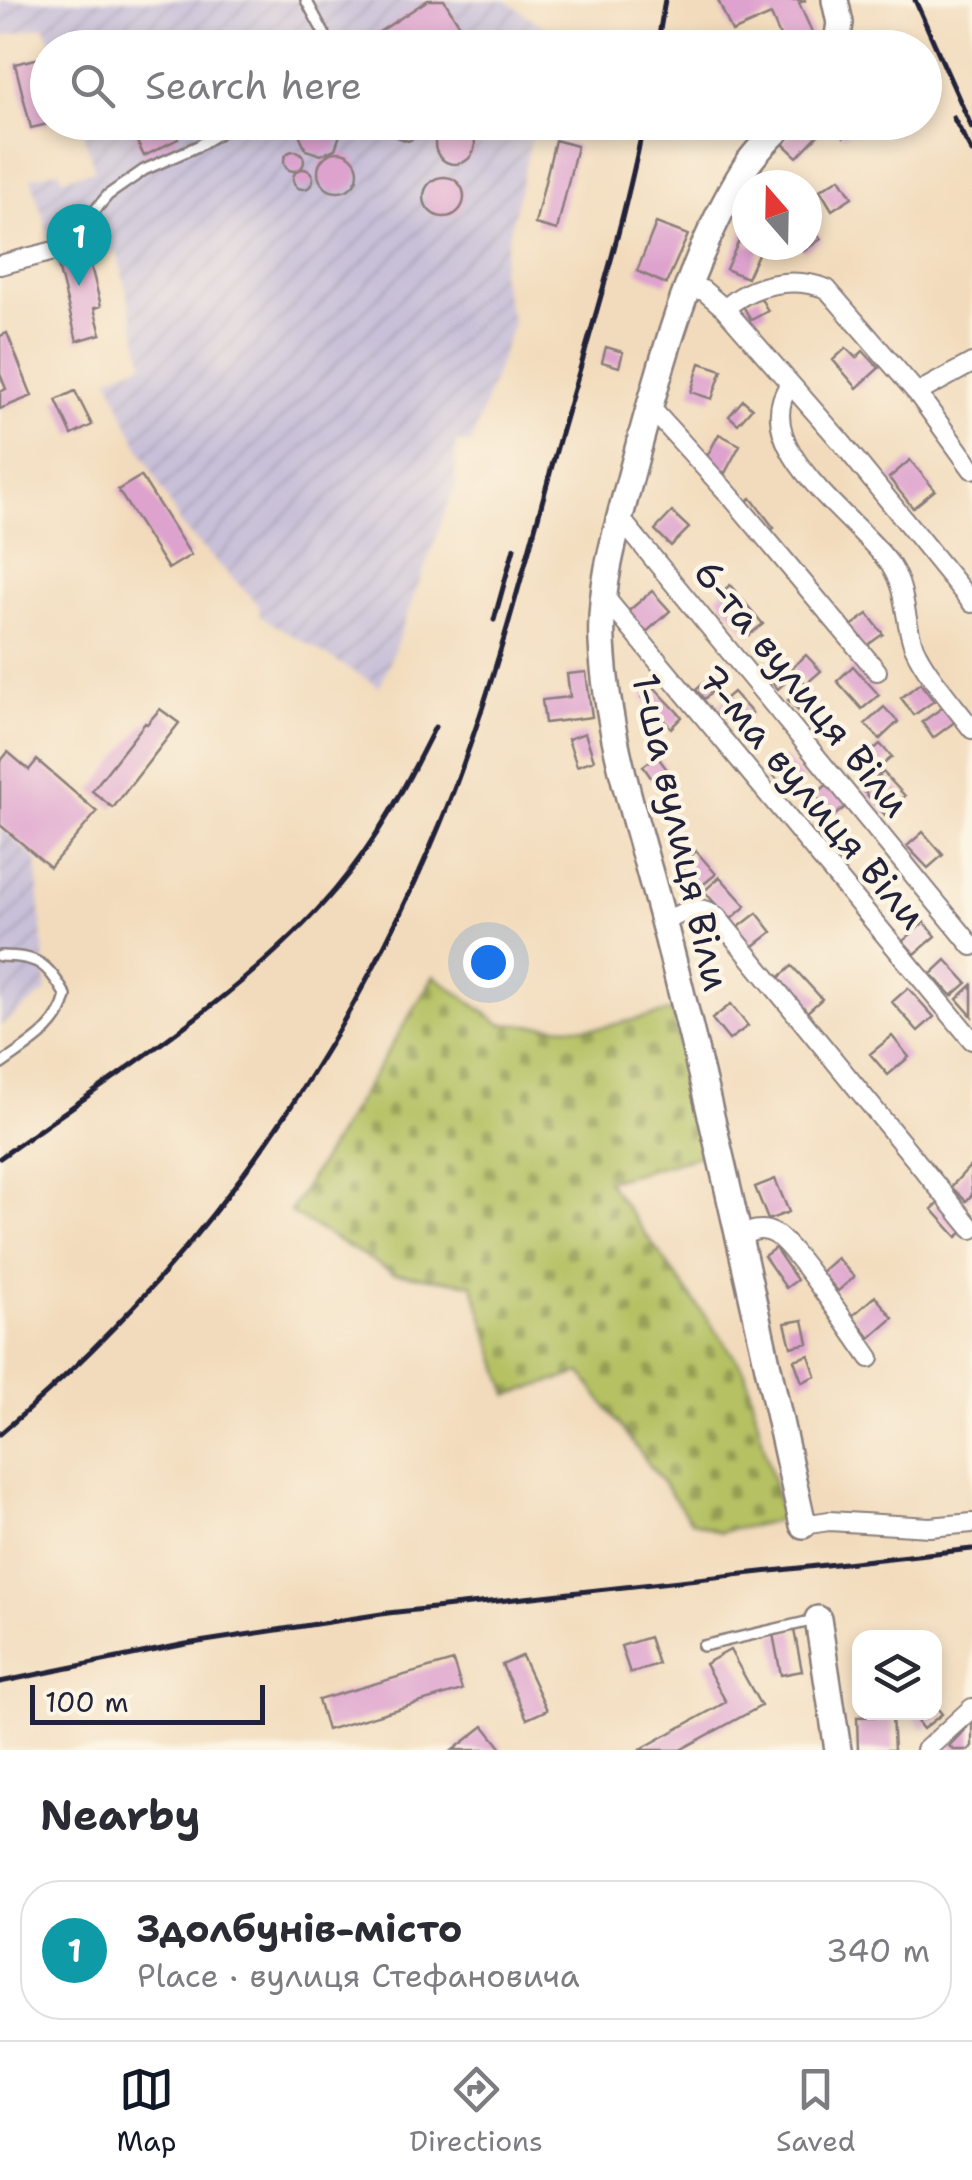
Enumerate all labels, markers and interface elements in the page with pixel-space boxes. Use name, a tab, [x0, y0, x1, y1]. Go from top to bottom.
search box	[30, 30, 942, 140]
icon: search	[65, 58, 120, 113]
text: Search here	[145, 60, 362, 111]
north arrow	[732, 170, 822, 260]
pin: 1	[46, 204, 112, 286]
street label: 6-та вулиця Віли	[683, 548, 922, 827]
street label: 7-ма вулиця Віли	[686, 654, 938, 940]
street label: 1-ша вулиця Віли	[620, 668, 743, 996]
your location	[463, 937, 514, 988]
map controls	[852, 1630, 942, 1720]
button: layers	[852, 1630, 942, 1720]
scale bar	[30, 1680, 265, 1724]
text: 100 m	[45, 1683, 129, 1721]
text: Nearby	[40, 1787, 200, 1843]
text: Здолбунів-місто	[137, 1903, 463, 1954]
text: 1	[67, 1929, 82, 1972]
text: 340 m	[826, 1929, 930, 1972]
text: Place · вулиця Стефановича	[137, 1954, 580, 1997]
tab: Map	[117, 2062, 176, 2160]
tab: Directions	[409, 2062, 543, 2160]
tab: Saved	[776, 2062, 855, 2160]

